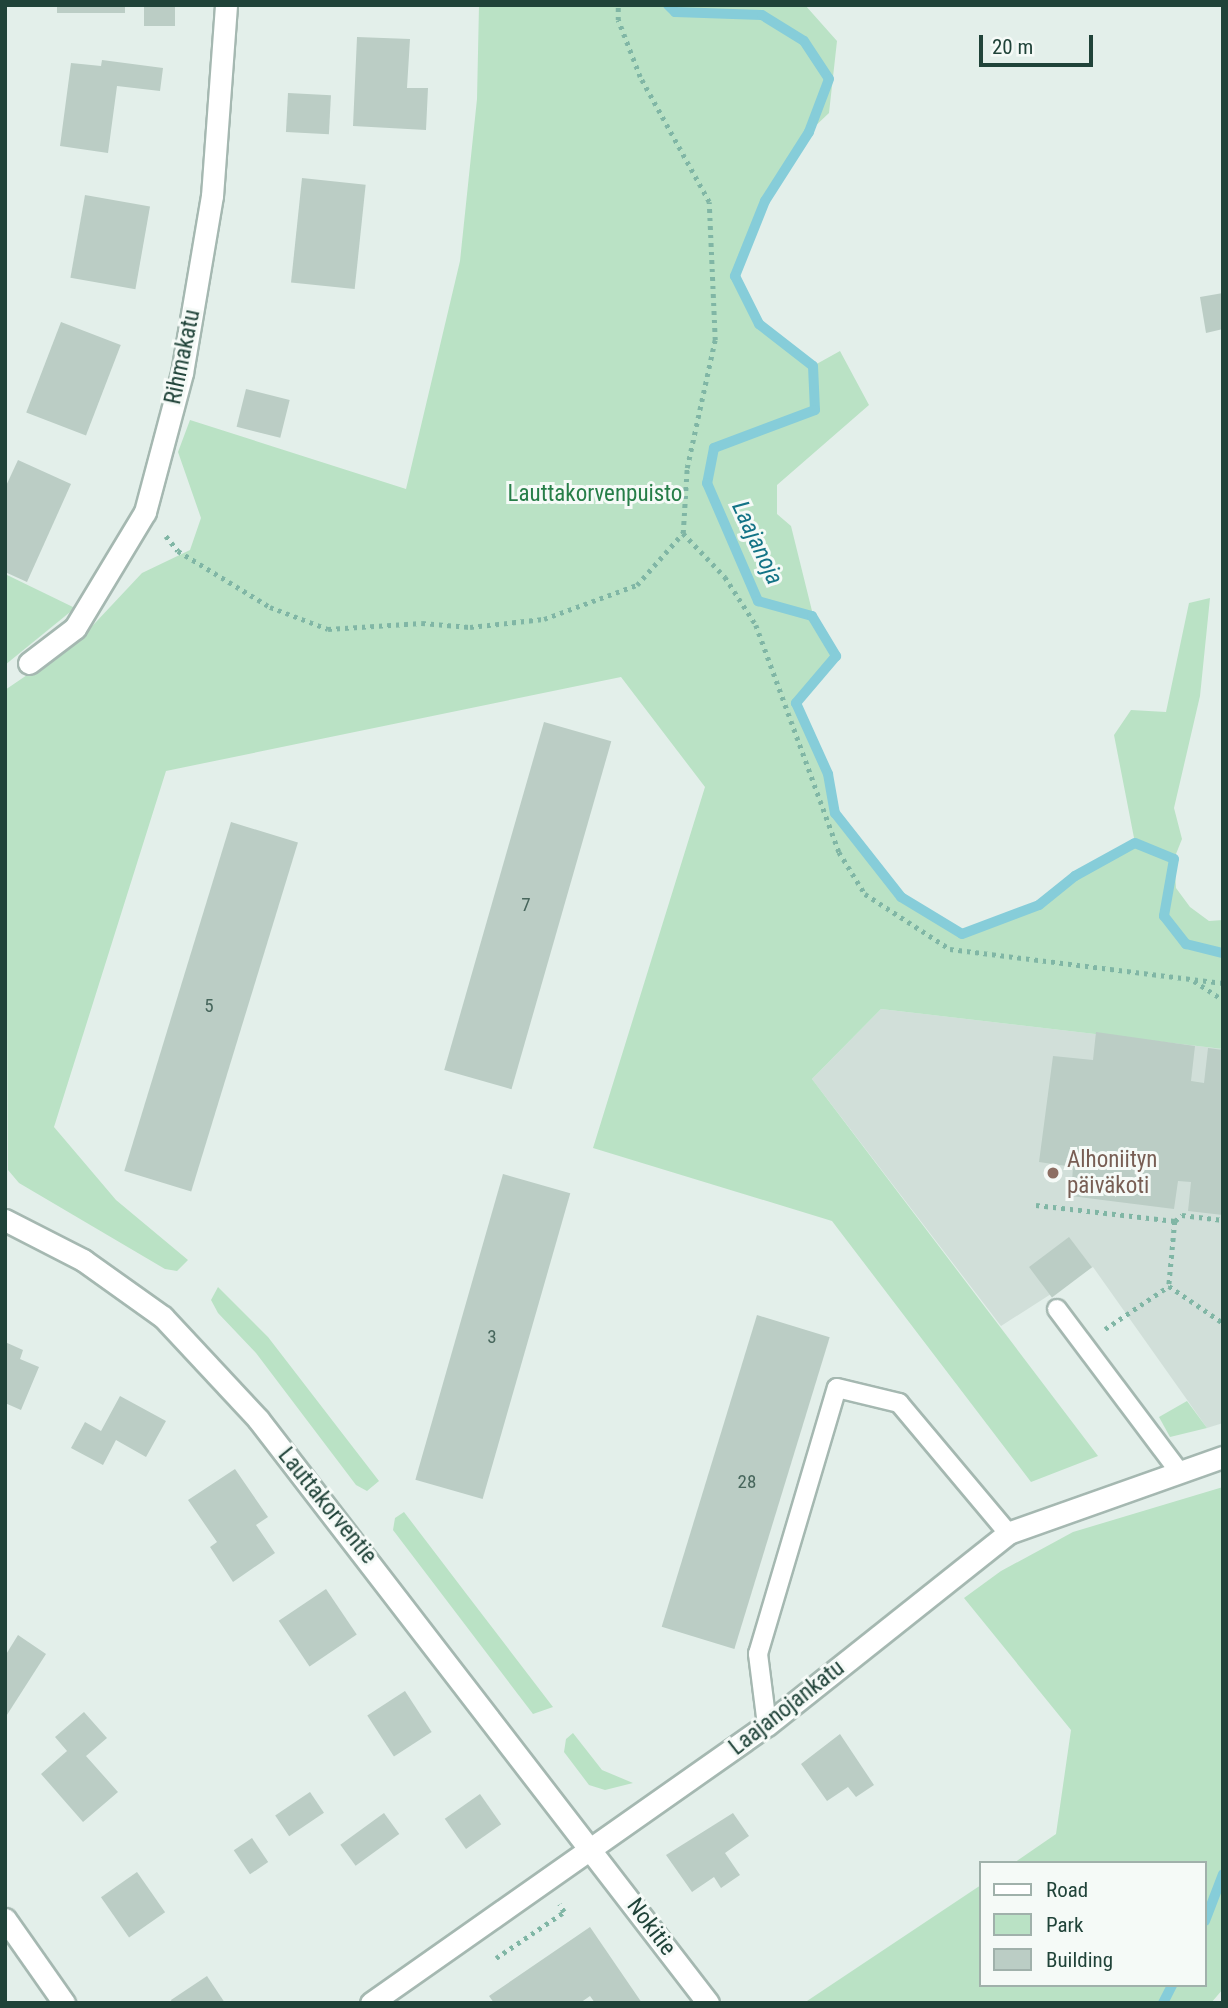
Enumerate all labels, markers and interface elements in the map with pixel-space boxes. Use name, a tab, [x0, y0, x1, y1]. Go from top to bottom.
scale bar	[983, 21, 1097, 65]
text: 20 m	[992, 35, 1033, 59]
street label: Rihmakatu	[159, 307, 207, 407]
park label: Lauttakorvenpuisto	[508, 480, 682, 508]
water label: Laajanoja	[725, 497, 789, 589]
house number: 7	[521, 894, 531, 916]
house number: 5	[204, 995, 214, 1017]
place label: Alhoniityn päiväkoti	[1067, 1146, 1157, 1200]
marker: Alhoniityn päiväkoti	[1045, 1165, 1061, 1181]
house number: 3	[487, 1326, 497, 1348]
street label: Lauttakorventie	[272, 1442, 382, 1570]
house number: 28	[738, 1471, 756, 1493]
street label: Laajanojankatu	[724, 1655, 850, 1761]
legend	[979, 1861, 1207, 1987]
text: Road	[1046, 1878, 1088, 1902]
street label: Nokitie	[621, 1893, 681, 1961]
text: Park	[1046, 1913, 1083, 1937]
text: Building	[1046, 1948, 1113, 1972]

